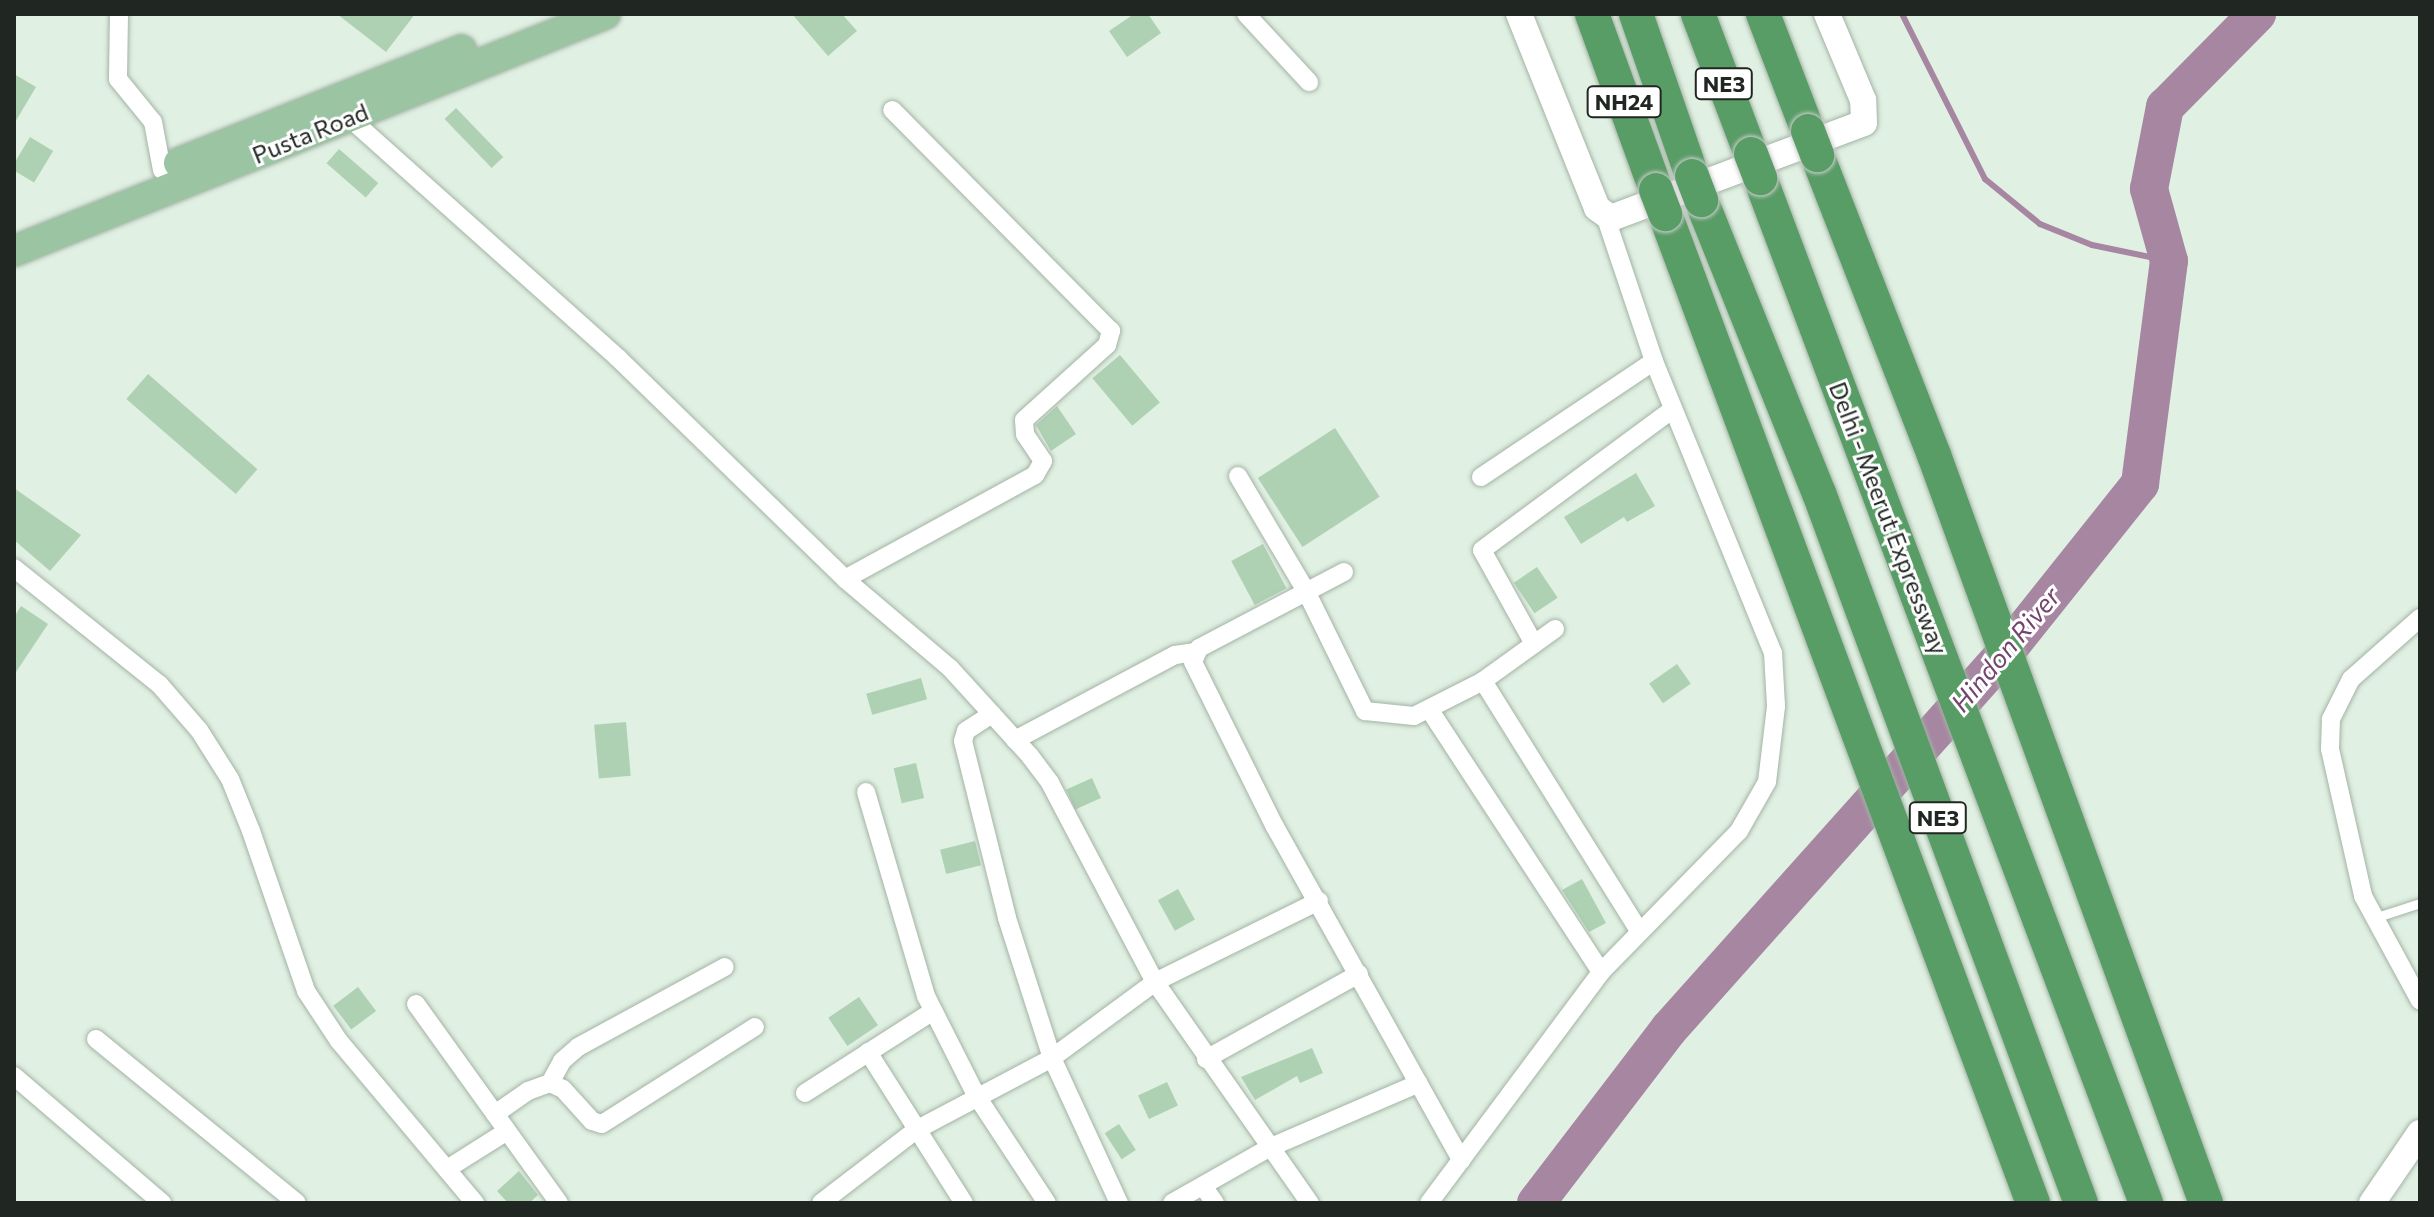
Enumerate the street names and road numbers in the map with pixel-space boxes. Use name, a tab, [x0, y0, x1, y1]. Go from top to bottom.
road number: NE3	[1694, 66, 1754, 102]
road number: NH24	[1586, 84, 1662, 120]
street label: Pusta Road	[248, 97, 372, 169]
street label: Delhi - Meerut Expressway	[1824, 378, 1954, 658]
road number: NE3	[1908, 800, 1968, 836]

